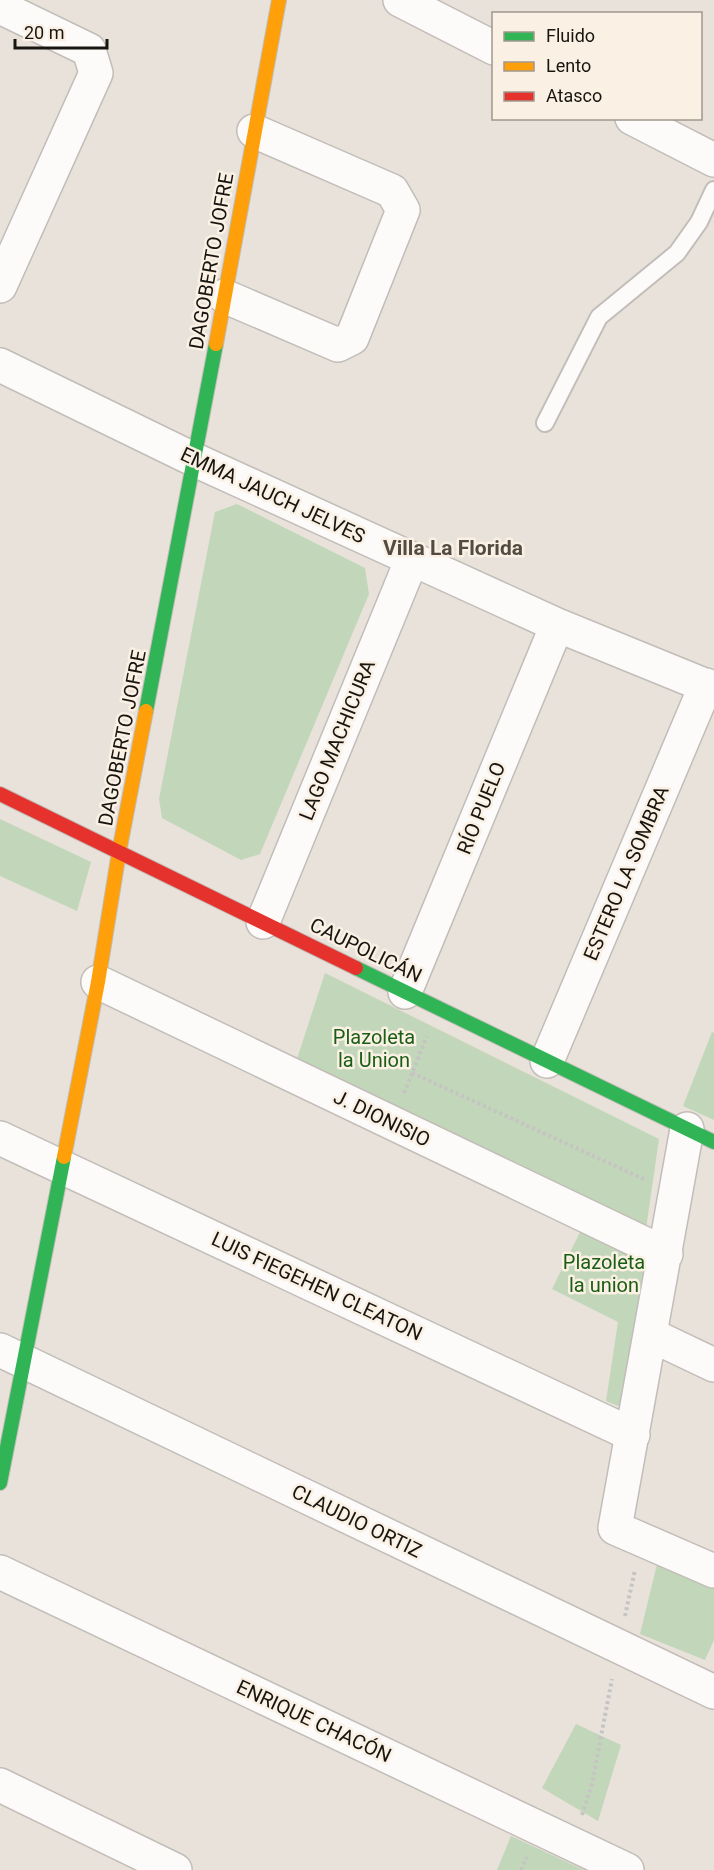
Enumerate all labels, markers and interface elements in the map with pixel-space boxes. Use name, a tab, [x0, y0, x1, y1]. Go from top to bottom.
scale bar	[15, 12, 106, 50]
legend	[492, 12, 702, 120]
text: 20 m	[24, 22, 64, 43]
text: Fluido	[546, 25, 595, 46]
text: Lento	[546, 55, 591, 76]
text: Atasco	[546, 85, 602, 106]
street label: DAGOBERTO JOFRE	[184, 171, 238, 351]
street label: EMMA JAUCH JELVES	[177, 442, 369, 548]
district label: Villa La Florida	[383, 536, 523, 560]
street label: DAGOBERTO JOFRE	[93, 648, 151, 828]
street label: LAGO MACHICURA	[294, 656, 380, 824]
street label: RÍO PUELO	[452, 758, 510, 858]
street label: ESTERO LA SOMBRA	[578, 782, 674, 964]
street label: CAUPOLICÁN	[306, 913, 426, 987]
park label: Plazoleta la Union	[333, 1025, 415, 1072]
street label: J. DIONISIO	[330, 1084, 434, 1152]
street label: LUIS FIEGEHEN CLEATON	[208, 1227, 426, 1345]
park label: Plazoleta la union	[563, 1250, 645, 1297]
street label: CLAUDIO ORTIZ	[288, 1479, 426, 1563]
street label: ENRIQUE CHACÓN	[233, 1675, 395, 1767]

